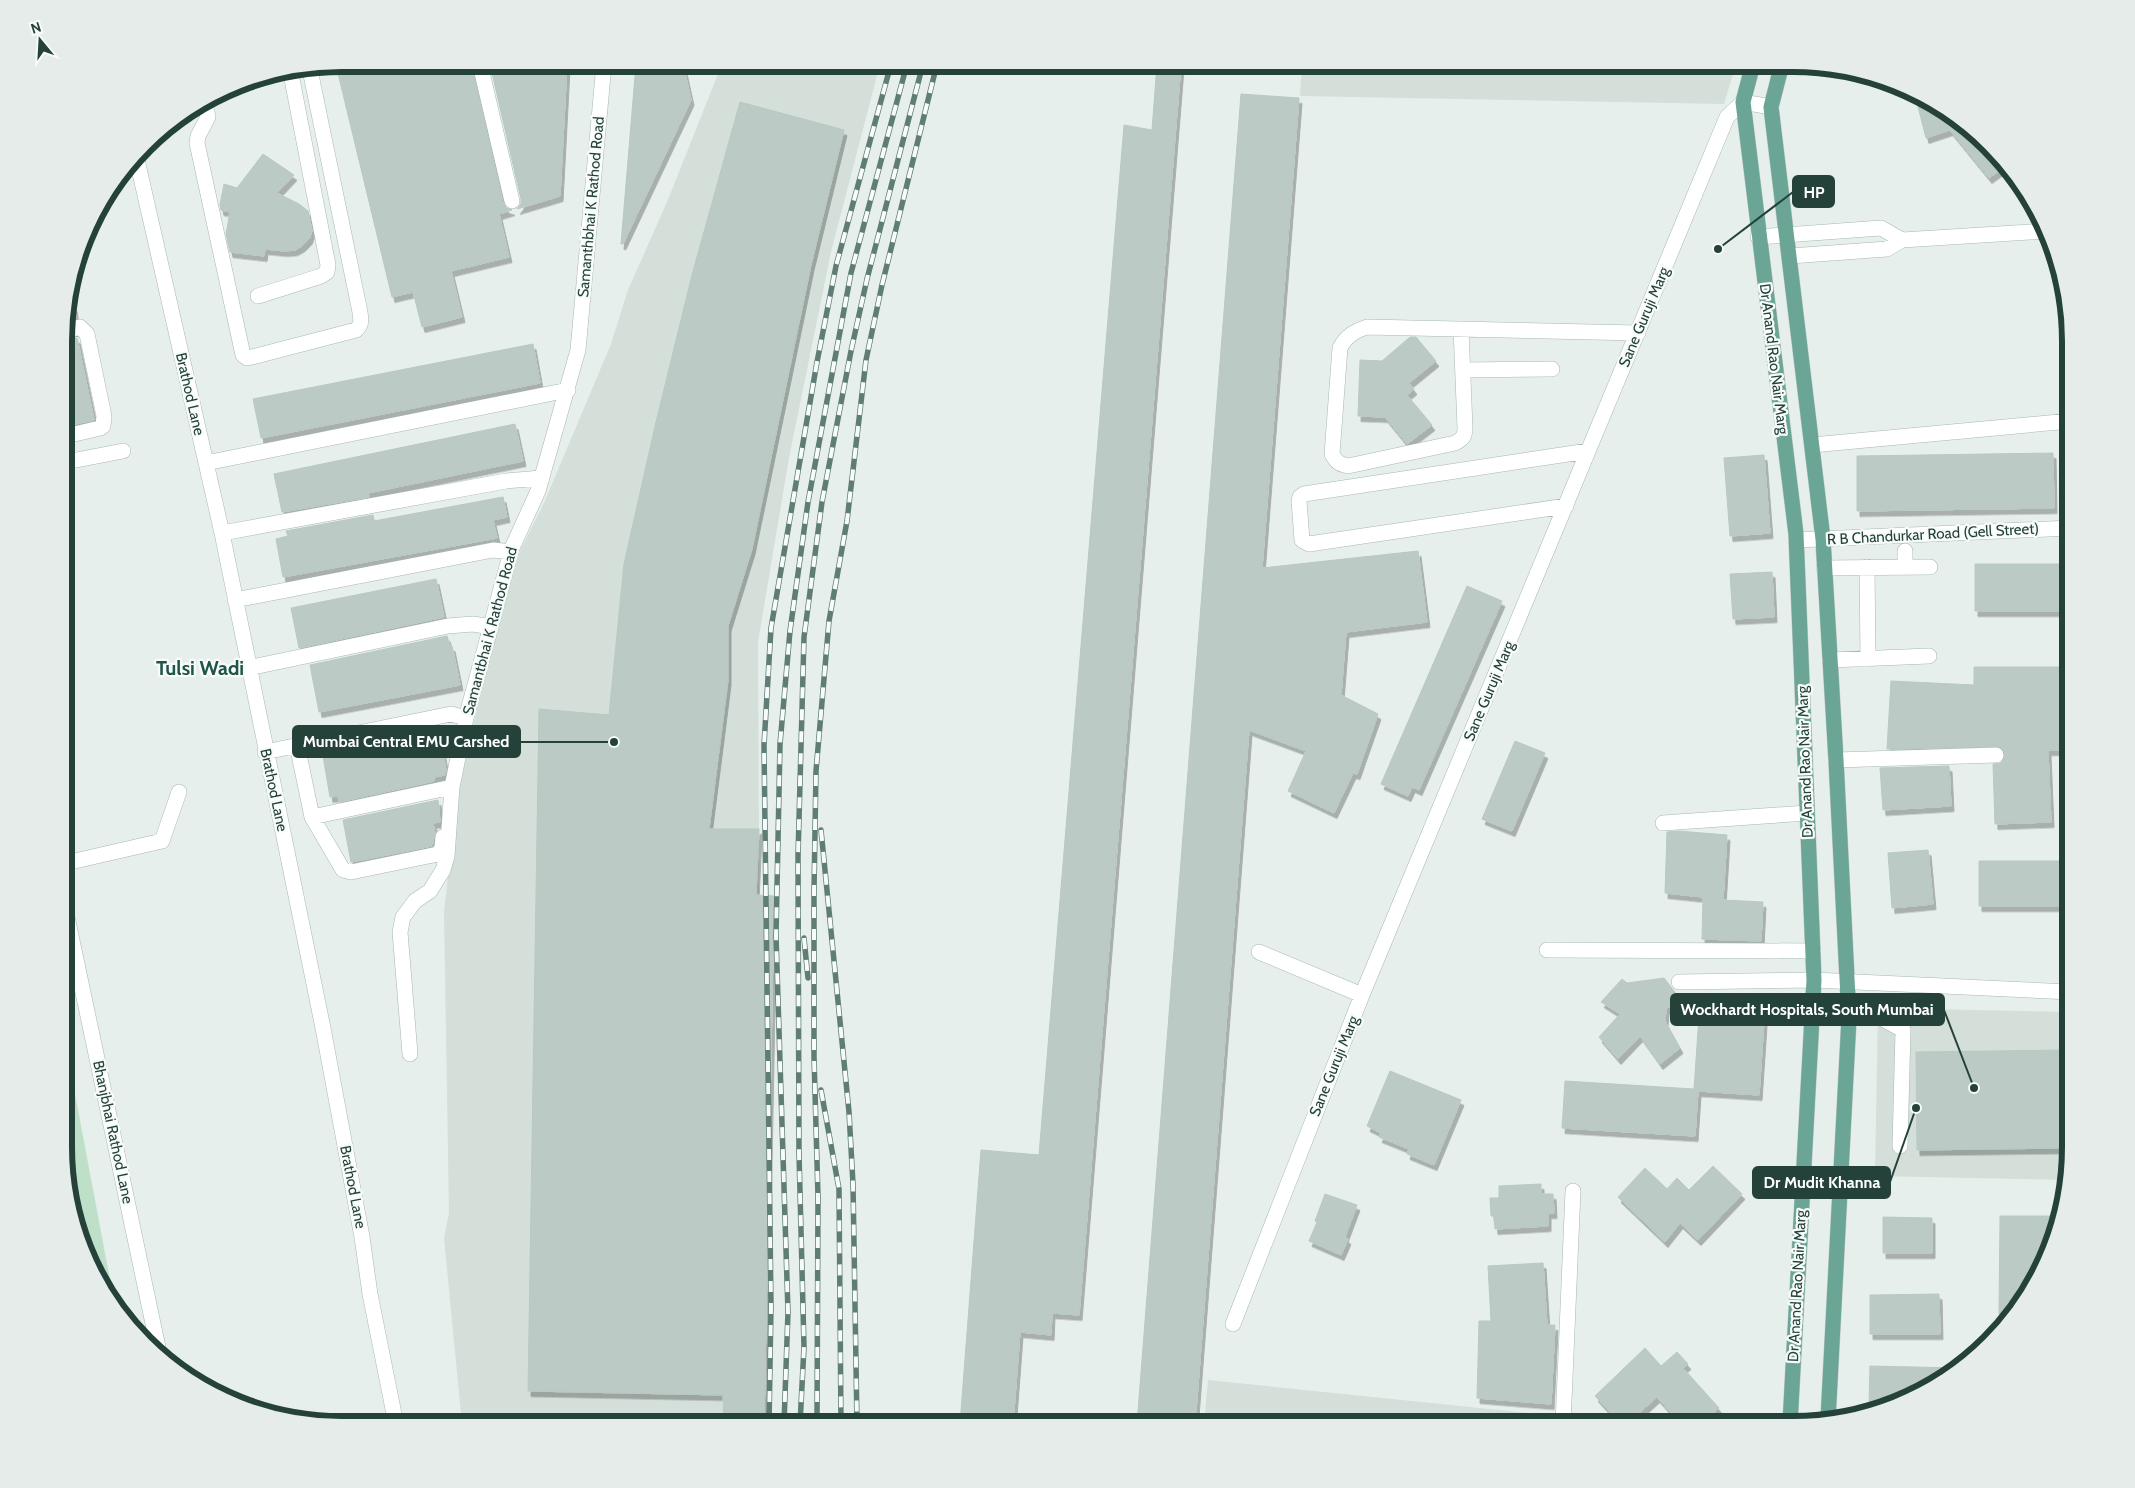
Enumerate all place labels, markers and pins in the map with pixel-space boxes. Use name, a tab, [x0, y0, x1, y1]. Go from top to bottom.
callout: HP	[1793, 176, 1834, 207]
callout: Mumbai Central EMU Carshed	[293, 726, 520, 757]
callout: Wockhardt Hospitals, South Mumbai	[1671, 994, 1944, 1025]
callout: Dr Mudit Khanna	[1753, 1167, 1890, 1198]

